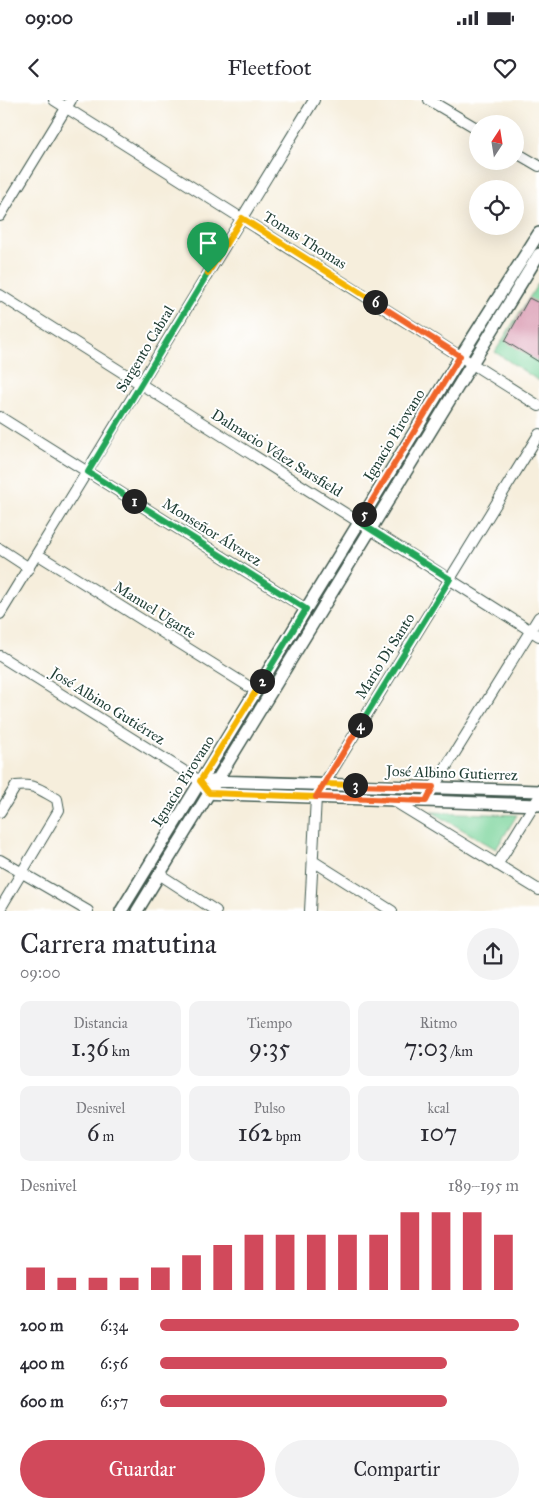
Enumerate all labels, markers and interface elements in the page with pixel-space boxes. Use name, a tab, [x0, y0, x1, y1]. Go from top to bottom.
text: 09:00	[25, 6, 73, 29]
icon: back	[20, 54, 48, 82]
text: Fleetfoot	[228, 54, 311, 81]
icon: heart	[491, 54, 519, 82]
north arrow	[469, 115, 524, 170]
map controls	[469, 115, 524, 235]
button: locate	[469, 180, 524, 235]
street label: Tomas Thomas	[260, 207, 350, 273]
pin	[187, 222, 229, 273]
icon: arrive	[194, 229, 222, 257]
pin: 6	[362, 290, 388, 314]
text: 6	[372, 294, 379, 311]
street label: Sargento Cabral	[112, 302, 178, 396]
street label: Ignacio Pirovano	[359, 385, 429, 484]
street label: Dalmacio Vélez Sarsfield	[208, 405, 346, 501]
pin: 1	[122, 488, 146, 514]
text: 1	[132, 493, 137, 510]
street label: Monseñor Álvarez	[159, 493, 266, 570]
pin: 5	[352, 502, 376, 526]
text: 5	[361, 506, 368, 523]
street label: Manuel Ugarte	[111, 578, 199, 642]
street label: Mario Di Santo	[352, 610, 419, 702]
street label: José Albino Gutiérrez	[45, 662, 169, 749]
pin: 2	[250, 668, 274, 694]
text: 2	[259, 673, 266, 690]
pin: 4	[348, 712, 372, 738]
text: 4	[357, 717, 364, 734]
street label: Ignacio Pirovano	[148, 732, 218, 830]
street label: José Albino Gutierrez	[384, 762, 518, 785]
pin: 3	[342, 772, 368, 798]
text: 3	[353, 777, 358, 794]
text: Carrera matutina	[20, 926, 217, 961]
button: share	[467, 928, 519, 980]
text: 09:00	[20, 963, 61, 982]
text: Distancia	[73, 1015, 128, 1032]
text: Tiempo	[247, 1015, 292, 1032]
text: Ritmo	[420, 1015, 457, 1032]
text: 1.36	[71, 1032, 109, 1063]
text: 9:35	[249, 1032, 290, 1063]
text: 7:03	[404, 1032, 448, 1063]
text: km	[109, 1043, 130, 1060]
text: /km	[448, 1043, 473, 1060]
text: Desnivel	[76, 1100, 125, 1117]
text: Pulso	[254, 1100, 285, 1117]
text: kcal	[427, 1100, 450, 1117]
text: 6	[87, 1117, 100, 1148]
text: 162	[238, 1117, 273, 1148]
text: 107	[420, 1117, 457, 1148]
text: m	[100, 1128, 114, 1145]
text: bpm	[273, 1128, 301, 1145]
text: Desnivel	[20, 1176, 76, 1195]
text: 189–195 m	[448, 1176, 519, 1195]
text: 200 m	[20, 1316, 63, 1335]
text: 6:34	[100, 1316, 128, 1335]
text: 400 m	[20, 1354, 64, 1373]
text: 6:56	[100, 1354, 128, 1373]
text: 600 m	[20, 1392, 64, 1411]
text: 6:57	[100, 1392, 128, 1411]
button: Guardar	[20, 1440, 265, 1498]
button: Compartir	[275, 1440, 519, 1498]

